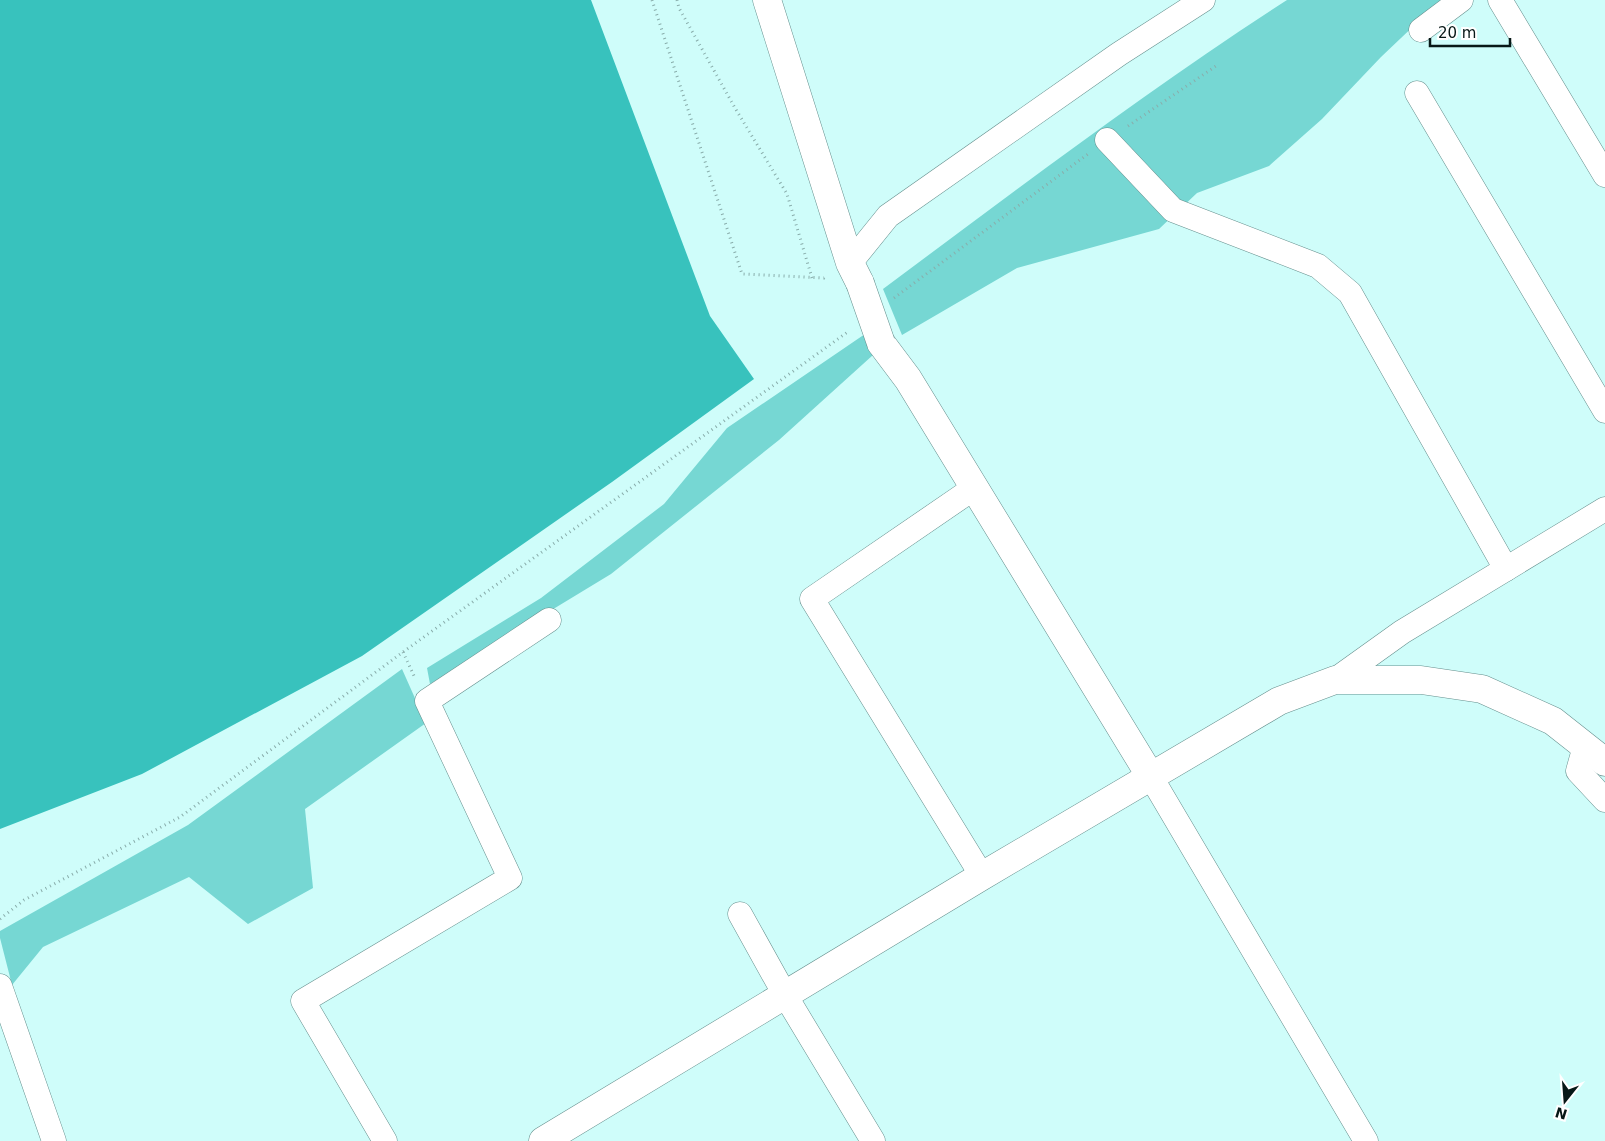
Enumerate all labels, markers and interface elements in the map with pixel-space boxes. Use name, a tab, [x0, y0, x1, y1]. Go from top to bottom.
scale bar	[1430, 15, 1510, 47]
text: 20 m	[1438, 24, 1476, 42]
north arrow	[1540, 1076, 1590, 1126]
text: N	[1553, 1104, 1569, 1123]

